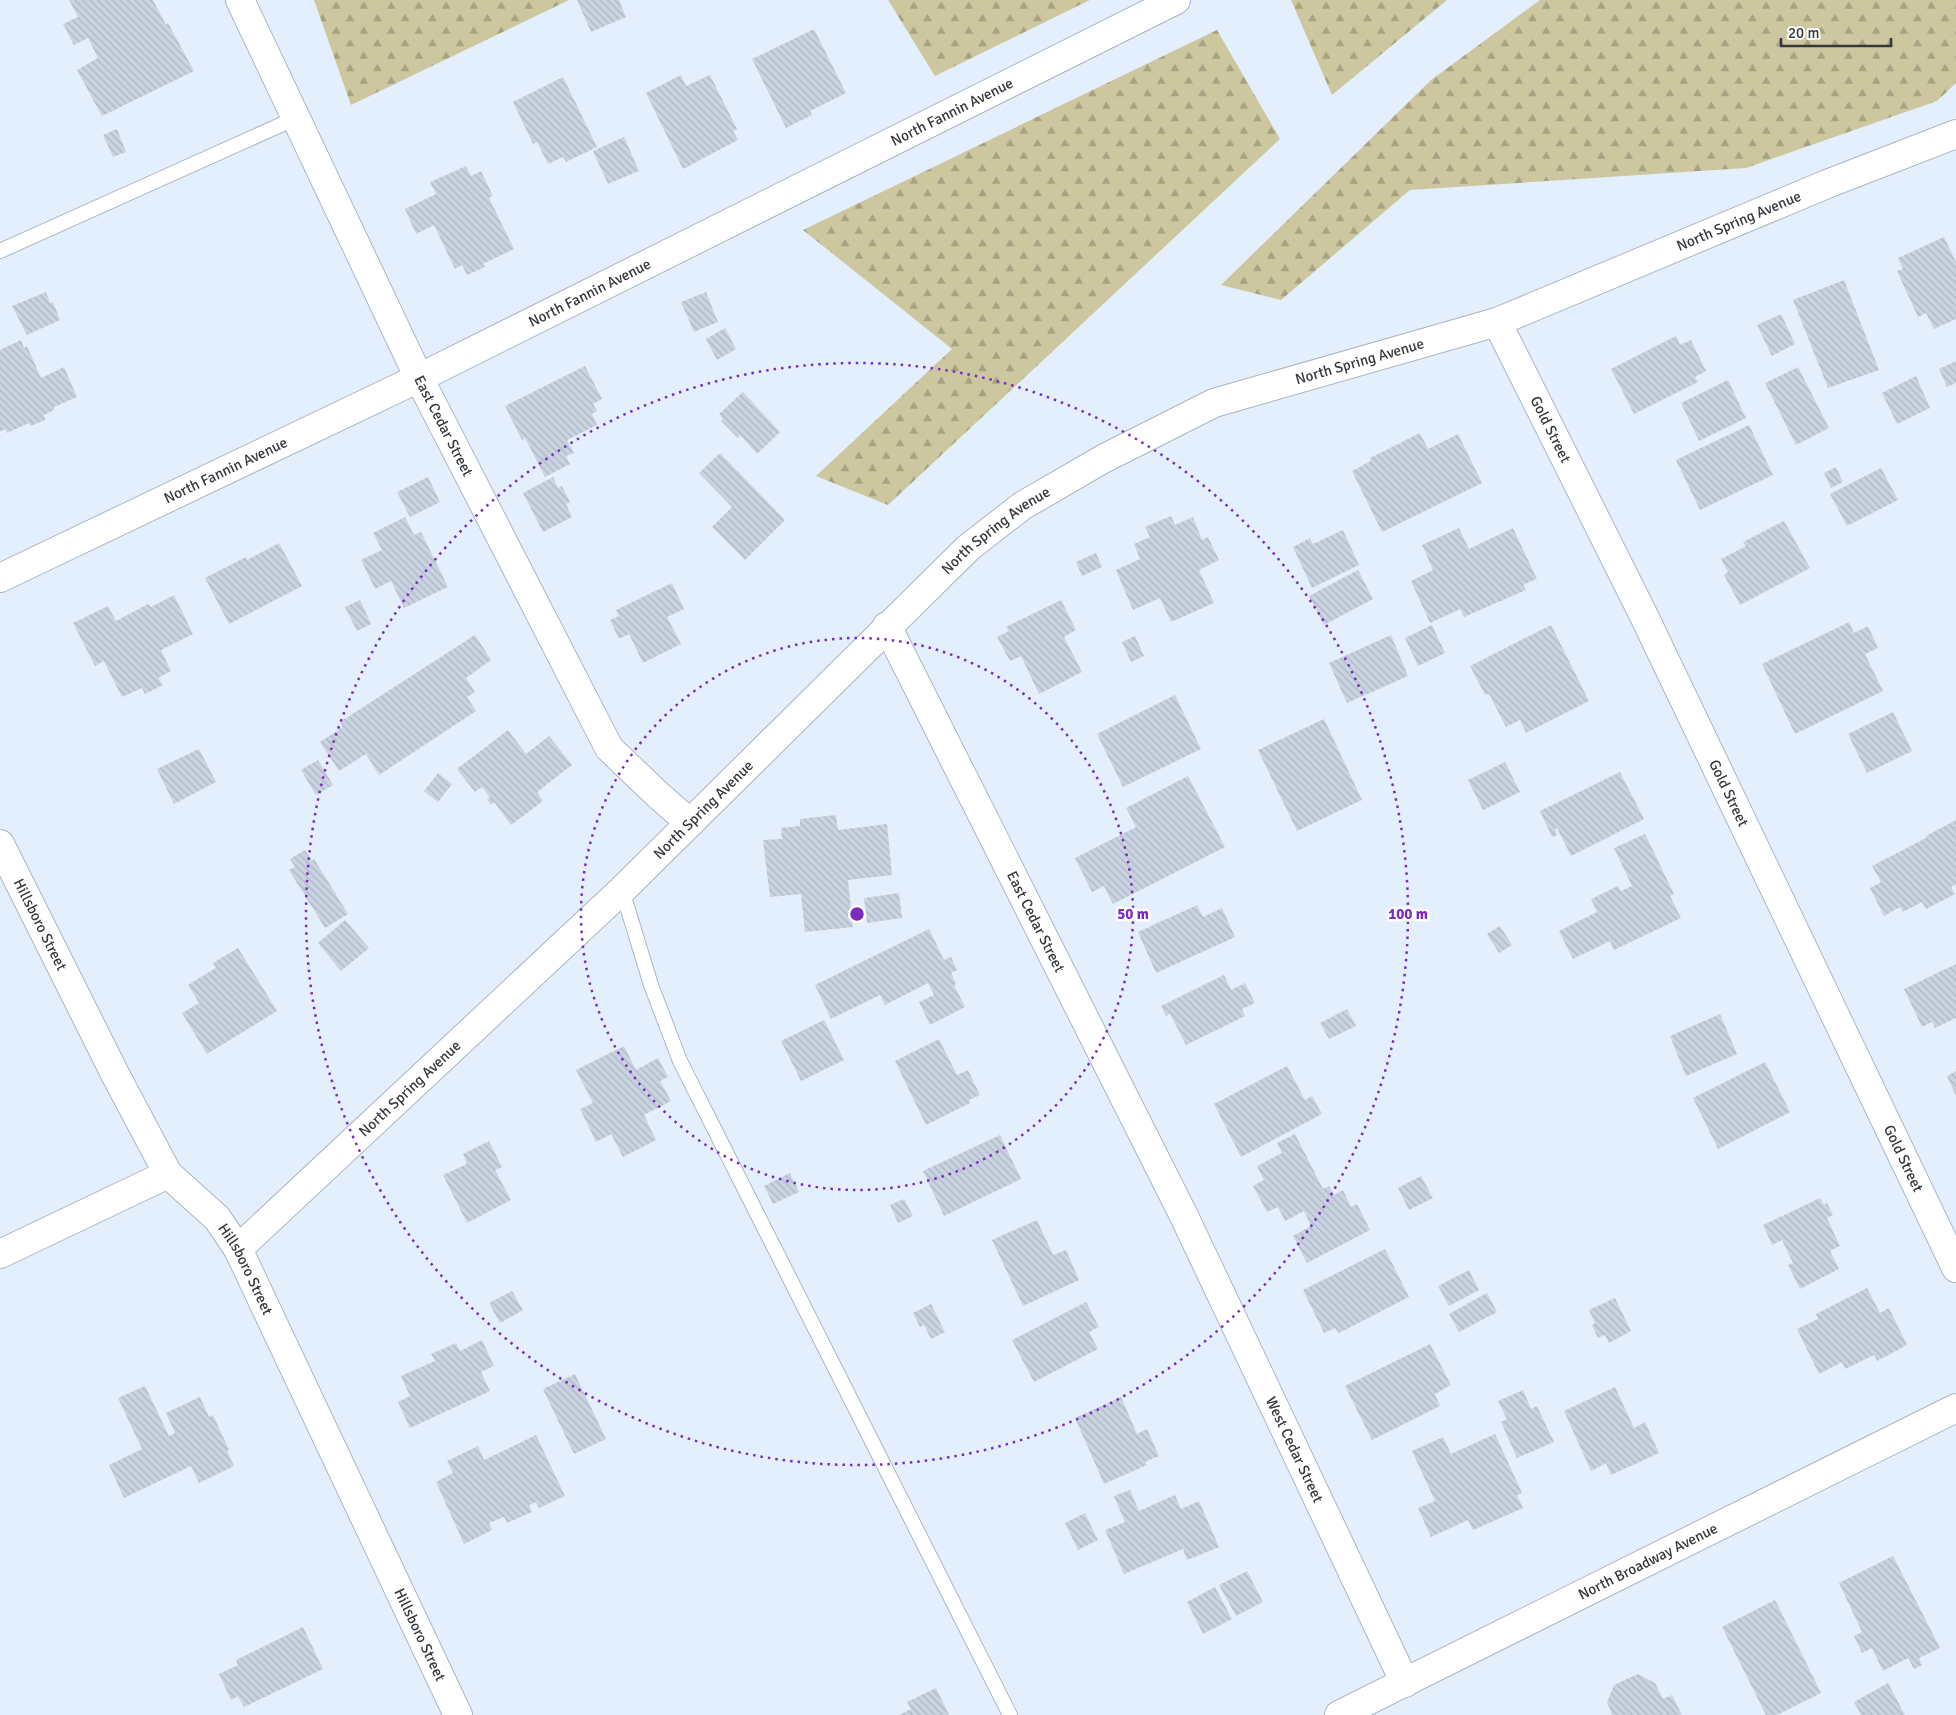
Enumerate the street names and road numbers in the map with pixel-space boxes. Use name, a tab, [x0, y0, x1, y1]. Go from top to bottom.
street label: North Fannin Avenue	[888, 74, 1016, 150]
street label: North Spring Avenue	[1674, 187, 1804, 255]
street label: North Fannin Avenue	[525, 255, 654, 331]
street label: North Spring Avenue	[1293, 334, 1426, 388]
street label: East Cedar Street	[410, 372, 477, 479]
street label: Gold Street	[1526, 393, 1575, 466]
street label: North Fannin Avenue	[161, 433, 290, 507]
street label: North Spring Avenue	[938, 483, 1053, 578]
street label: North Spring Avenue	[650, 756, 757, 863]
street label: Gold Street	[1705, 757, 1752, 830]
street label: East Cedar Street	[1003, 868, 1069, 975]
street label: Hillsboro Street	[10, 875, 71, 974]
street label: North Spring Avenue	[355, 1036, 464, 1141]
street label: Gold Street	[1880, 1122, 1927, 1195]
street label: Hillsboro Street	[214, 1220, 277, 1318]
street label: West Cedar Street	[1262, 1394, 1327, 1505]
street label: North Broadway Avenue	[1575, 1519, 1721, 1604]
street label: Hillsboro Street	[390, 1585, 450, 1684]

